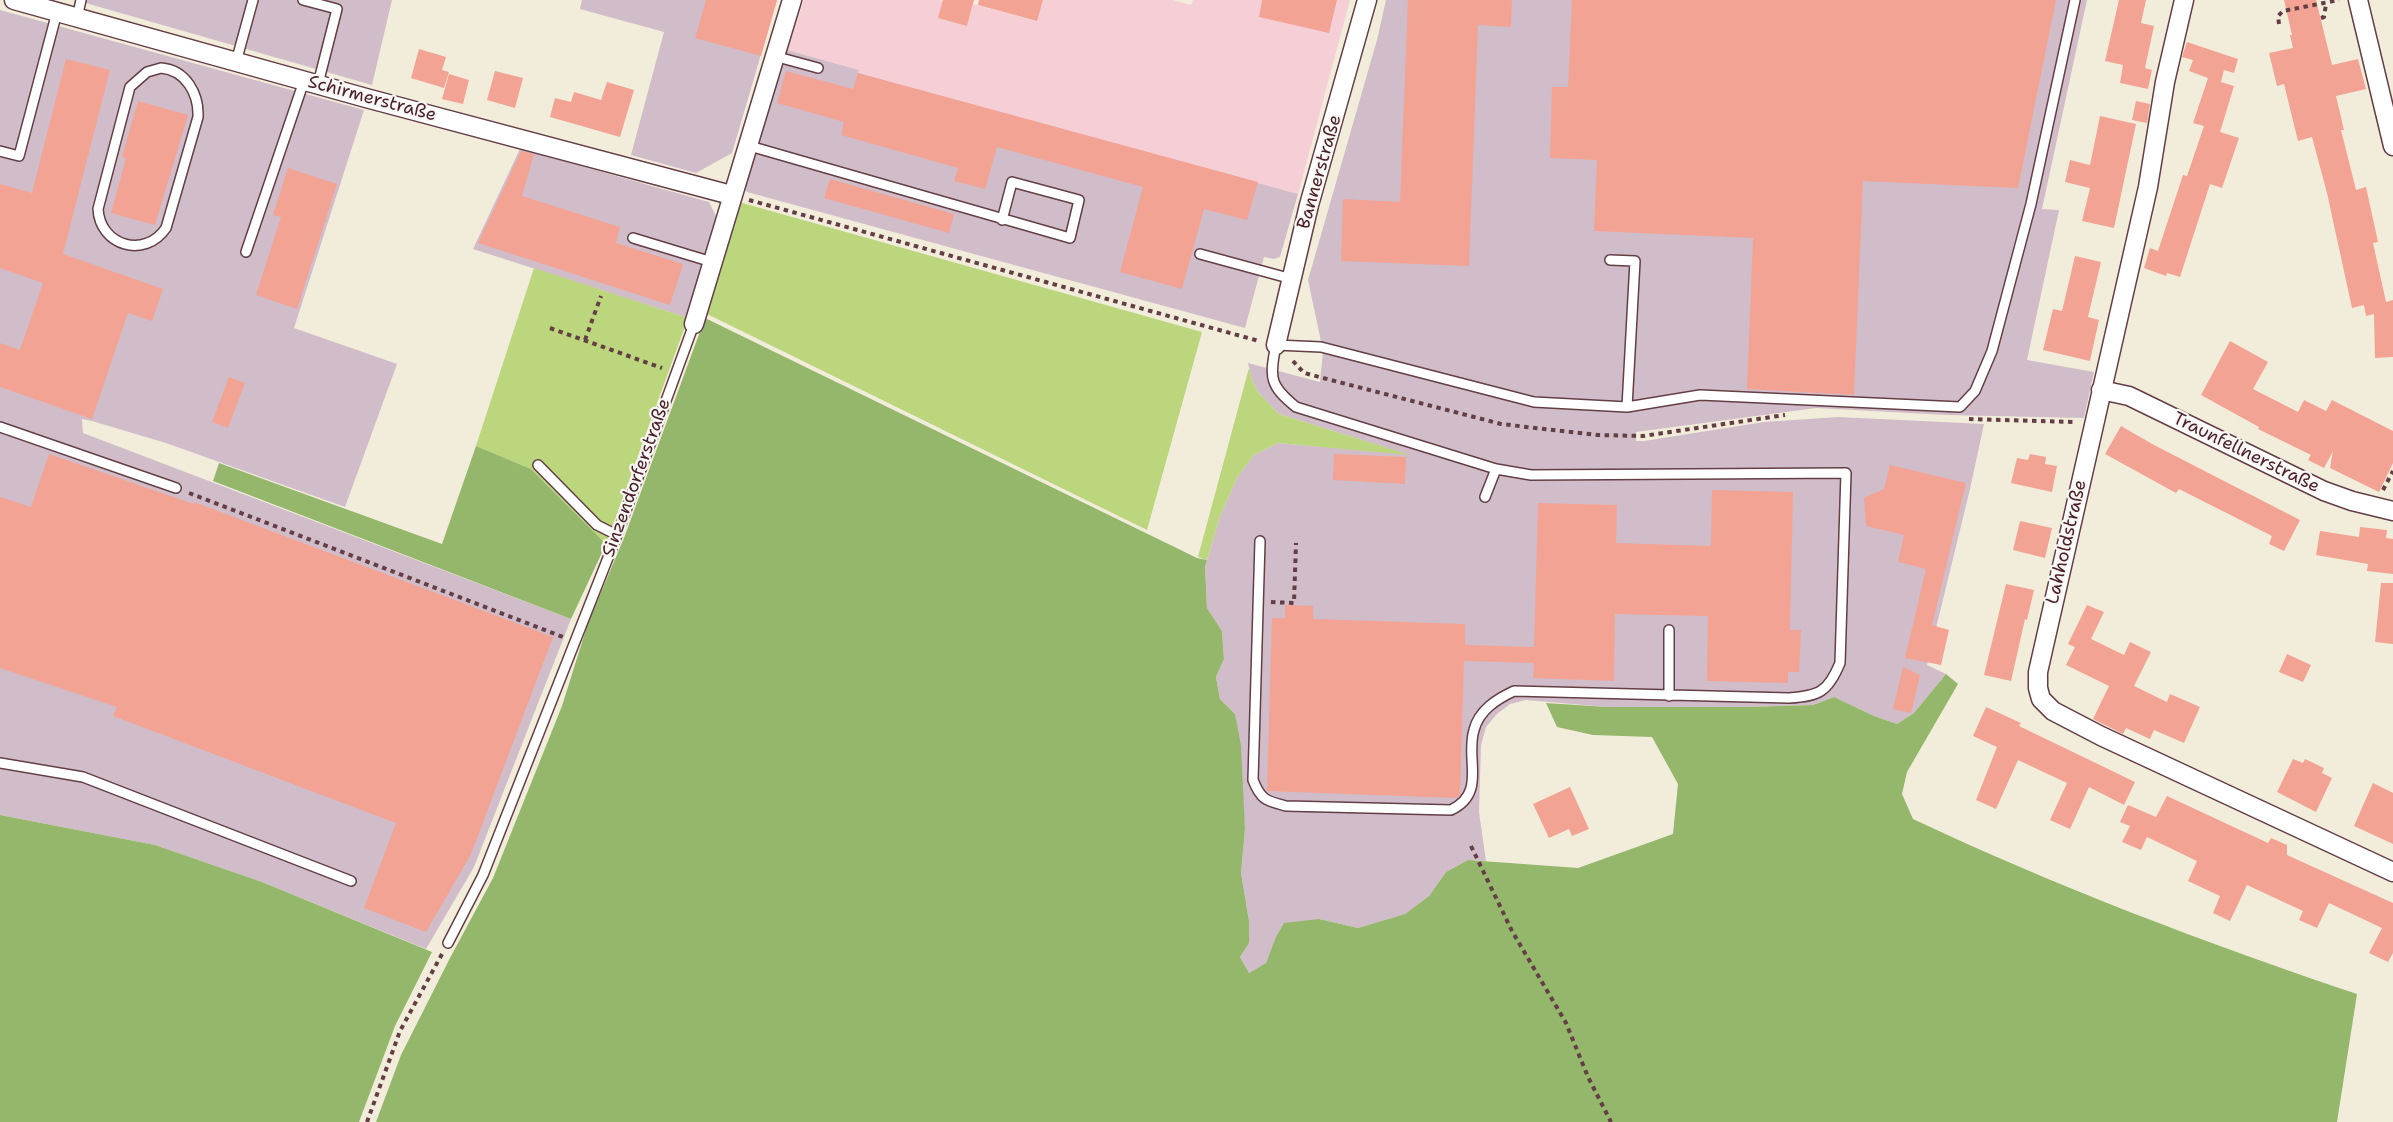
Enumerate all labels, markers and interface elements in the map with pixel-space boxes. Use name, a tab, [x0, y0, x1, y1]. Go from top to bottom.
street label: Schirmerstraße	[306, 72, 438, 126]
street label: Bannerstraße	[1293, 112, 1347, 232]
street label: Sinzendorferstraße	[598, 396, 676, 560]
street label: Traunfellnerstraße	[2169, 408, 2323, 498]
street label: Lahholdstraße	[2042, 478, 2092, 606]

